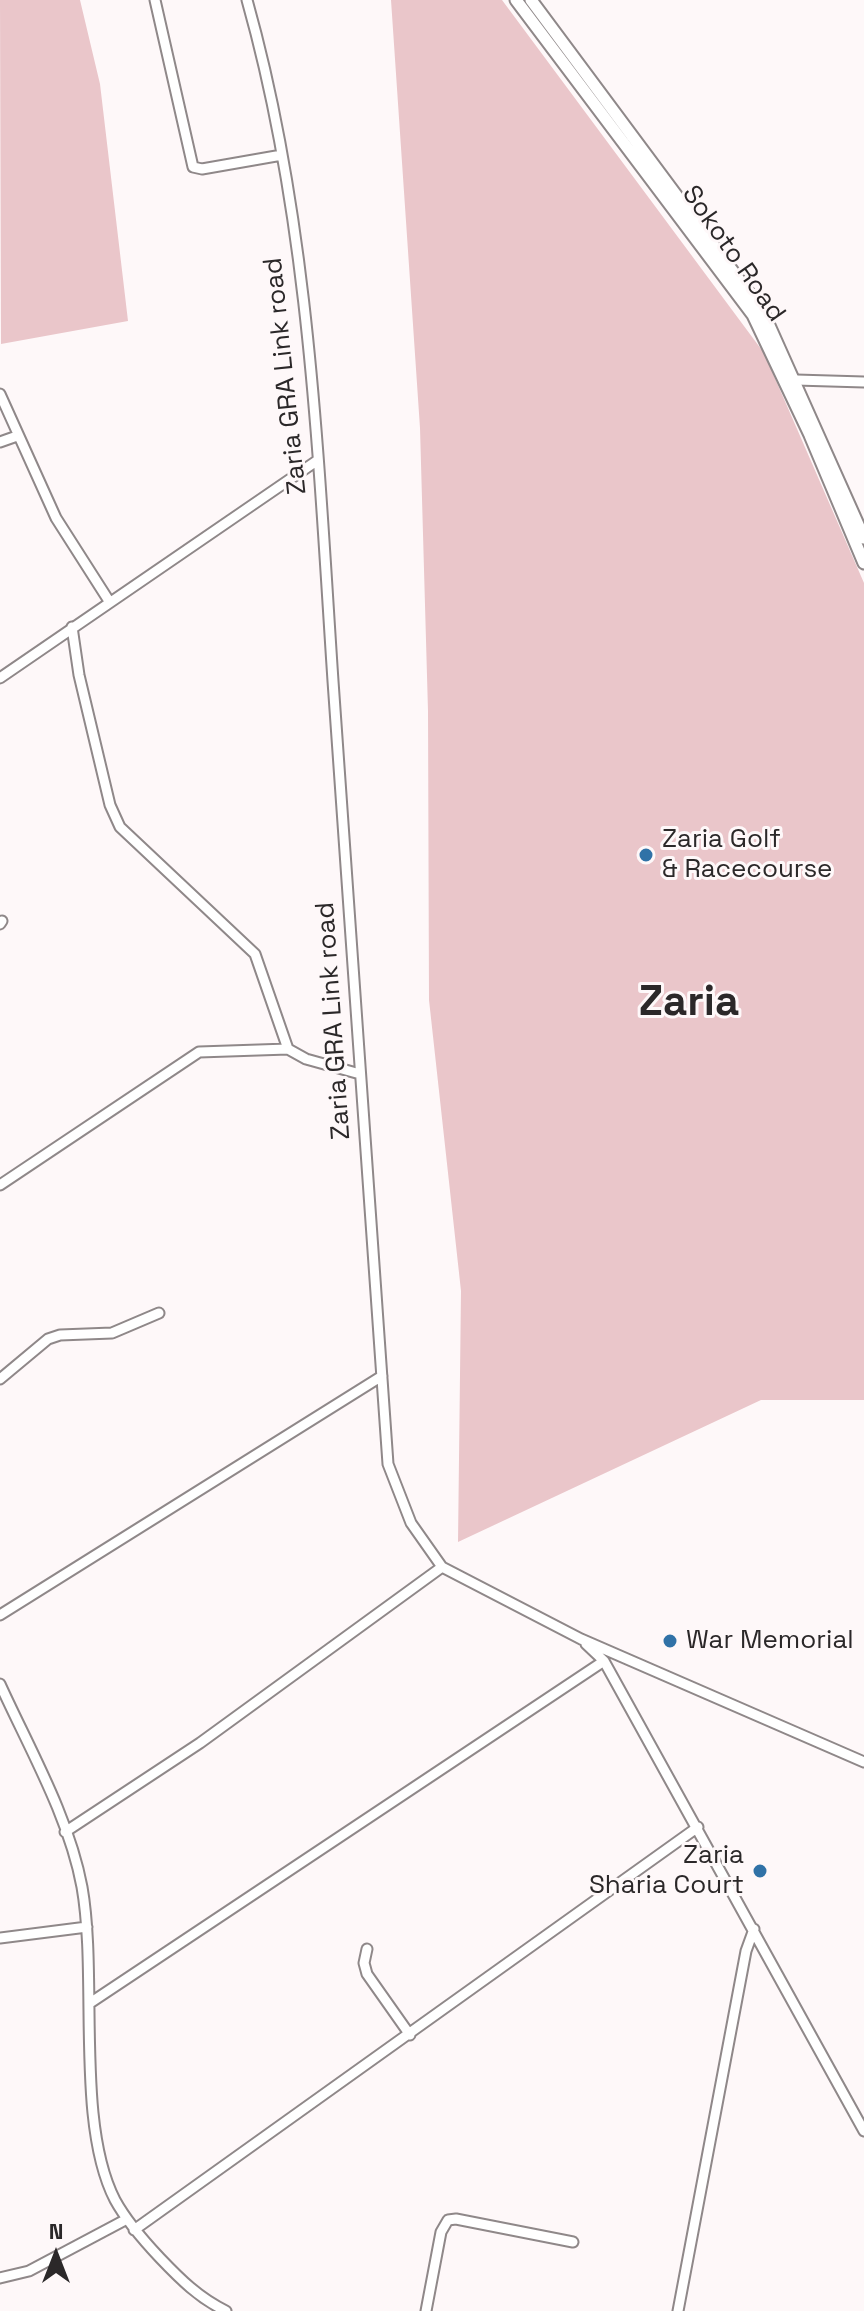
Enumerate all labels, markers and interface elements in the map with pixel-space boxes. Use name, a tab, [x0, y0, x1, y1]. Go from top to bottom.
street label: Sokoto Road	[675, 180, 791, 328]
street label: Zaria GRA Link road	[258, 256, 314, 496]
place label: Zaria Golf & Racecourse	[662, 824, 832, 886]
marker: Zaria Golf & Racecourse	[637, 846, 655, 864]
street label: Zaria GRA Link road	[310, 901, 358, 1141]
district label: Zaria	[639, 979, 739, 1029]
place label: War Memorial	[686, 1625, 854, 1657]
marker: War Memorial	[661, 1632, 679, 1650]
place label: Zaria Sharia Court	[589, 1840, 744, 1902]
marker: Zaria Sharia Court	[751, 1862, 769, 1880]
north arrow	[16, 2215, 96, 2295]
text: N	[49, 2217, 63, 2245]

